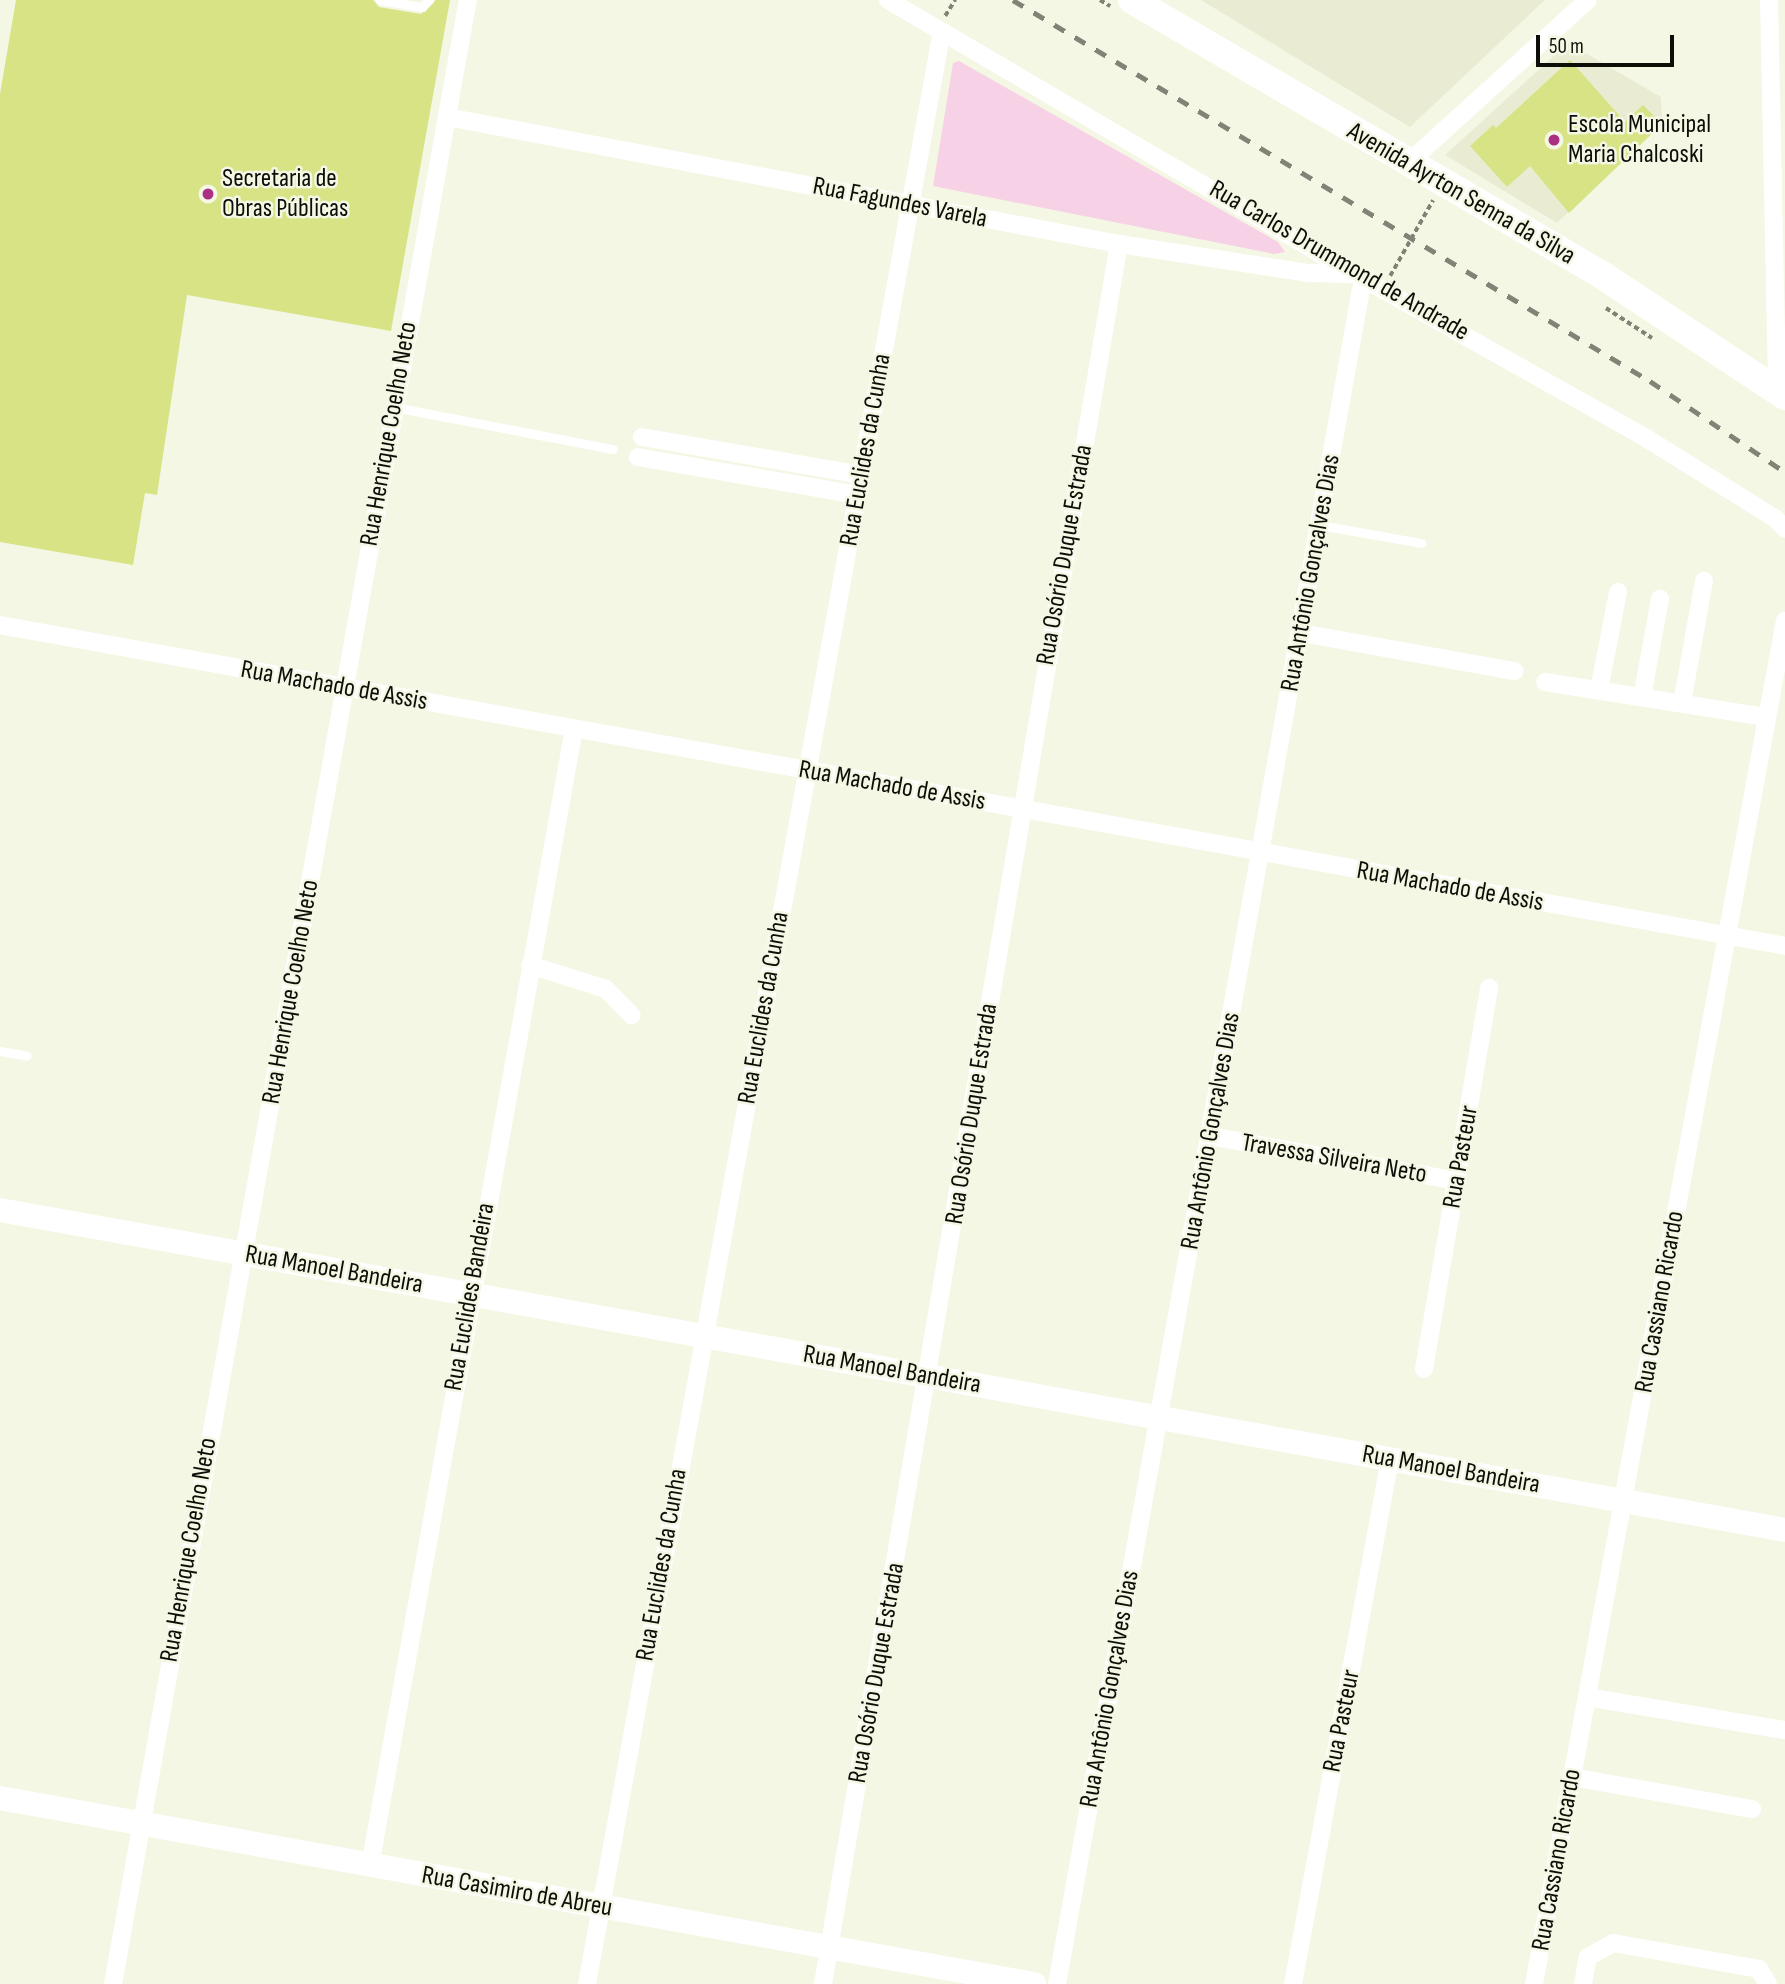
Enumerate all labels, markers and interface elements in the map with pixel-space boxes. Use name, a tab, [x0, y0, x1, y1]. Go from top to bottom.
scale bar	[1540, 21, 1678, 65]
text: 50 m	[1549, 34, 1584, 59]
place label: Escola Municipal Maria Chalcoski	[1568, 109, 1711, 170]
street label: Avenida Ayrton Senna da Silva	[1342, 116, 1580, 272]
marker: Escola Municipal Maria Chalcoski	[1546, 132, 1562, 148]
place label: Secretaria de Obras Públicas	[222, 163, 348, 224]
street label: Rua Fagundes Varela	[810, 171, 990, 235]
street label: Rua Carlos Drummond de Andrade	[1204, 174, 1474, 348]
marker: Secretaria de Obras Públicas	[200, 186, 216, 202]
street label: Rua Henrique Coelho Neto	[354, 319, 424, 549]
street label: Rua Euclides da Cunha	[834, 351, 898, 549]
street label: Rua Osório Duque Estrada	[1030, 442, 1100, 668]
street label: Rua Antônio Gonçalves Dias	[1275, 452, 1347, 694]
street label: Rua Machado de Assis	[238, 654, 430, 718]
street label: Rua Machado de Assis	[796, 754, 988, 818]
street label: Rua Machado de Assis	[1354, 855, 1546, 919]
street label: Rua Henrique Coelho Neto	[256, 877, 326, 1107]
street label: Rua Euclides da Cunha	[732, 909, 796, 1107]
street label: Rua Osório Duque Estrada	[939, 1001, 1005, 1227]
street label: Rua Antônio Gonçalves Dias	[1175, 1010, 1247, 1252]
street label: Rua Pasteur	[1437, 1103, 1485, 1211]
street label: Travessa Silveira Neto	[1239, 1127, 1429, 1191]
street label: Rua Euclides Bandeira	[438, 1201, 502, 1393]
street label: Rua Cassiano Ricardo	[1629, 1209, 1691, 1395]
street label: Rua Manoel Bandeira	[243, 1239, 425, 1301]
street label: Rua Manoel Bandeira	[801, 1339, 983, 1401]
street label: Rua Henrique Coelho Neto	[154, 1435, 224, 1665]
street label: Rua Manoel Bandeira	[1360, 1439, 1542, 1501]
street label: Rua Euclides da Cunha	[630, 1466, 694, 1664]
street label: Rua Osório Duque Estrada	[842, 1560, 912, 1786]
street label: Rua Antônio Gonçalves Dias	[1074, 1568, 1146, 1810]
street label: Rua Pasteur	[1317, 1667, 1367, 1775]
street label: Rua Cassiano Ricardo	[1526, 1767, 1588, 1953]
street label: Rua Casimiro de Abreu	[419, 1860, 615, 1924]

